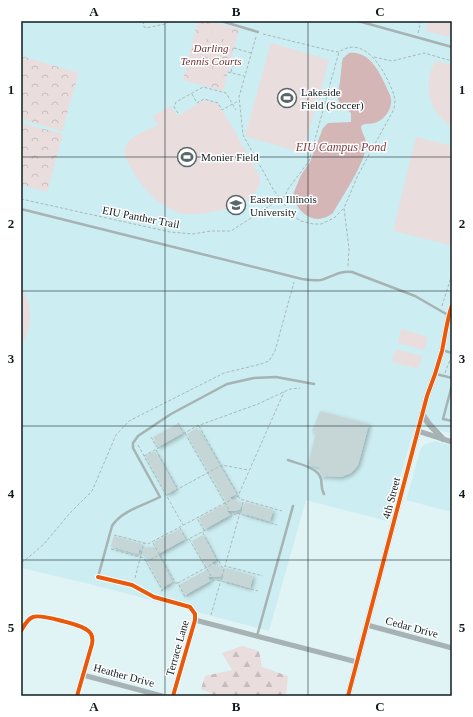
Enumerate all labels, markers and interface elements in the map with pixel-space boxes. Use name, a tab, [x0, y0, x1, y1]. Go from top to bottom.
text: A	[89, 4, 99, 19]
text: B	[232, 4, 241, 19]
text: C	[375, 4, 385, 19]
park label: Darling Tennis Courts	[180, 42, 242, 67]
text: 1	[8, 82, 14, 97]
text: 1	[459, 82, 465, 97]
place label: Lakeside Field (Soccer)	[301, 86, 364, 112]
sports icon: Lakeside Field (Soccer)	[276, 87, 298, 109]
water label: EIU Campus Pond	[295, 140, 387, 154]
sports icon: Monier Field	[176, 146, 198, 168]
place label: Monier Field	[201, 151, 259, 163]
place label: Eastern Illinois University	[250, 193, 317, 218]
school or university icon: Eastern Illinois University	[225, 194, 247, 216]
street label: EIU Panther Trail	[101, 204, 181, 230]
text: 2	[8, 216, 14, 231]
text: 2	[459, 216, 465, 231]
text: 3	[8, 351, 15, 366]
text: 3	[459, 351, 466, 366]
street label: 4th Street	[380, 476, 402, 520]
text: 4	[8, 486, 15, 501]
text: 4	[459, 486, 466, 501]
street label: Cedar Drive	[384, 614, 440, 640]
street label: Terrace Lane	[163, 619, 191, 677]
text: 5	[8, 620, 15, 635]
text: 5	[459, 620, 466, 635]
street label: Heather Drive	[92, 661, 156, 689]
text: A	[89, 699, 99, 714]
text: B	[232, 699, 241, 714]
text: C	[375, 699, 385, 714]

